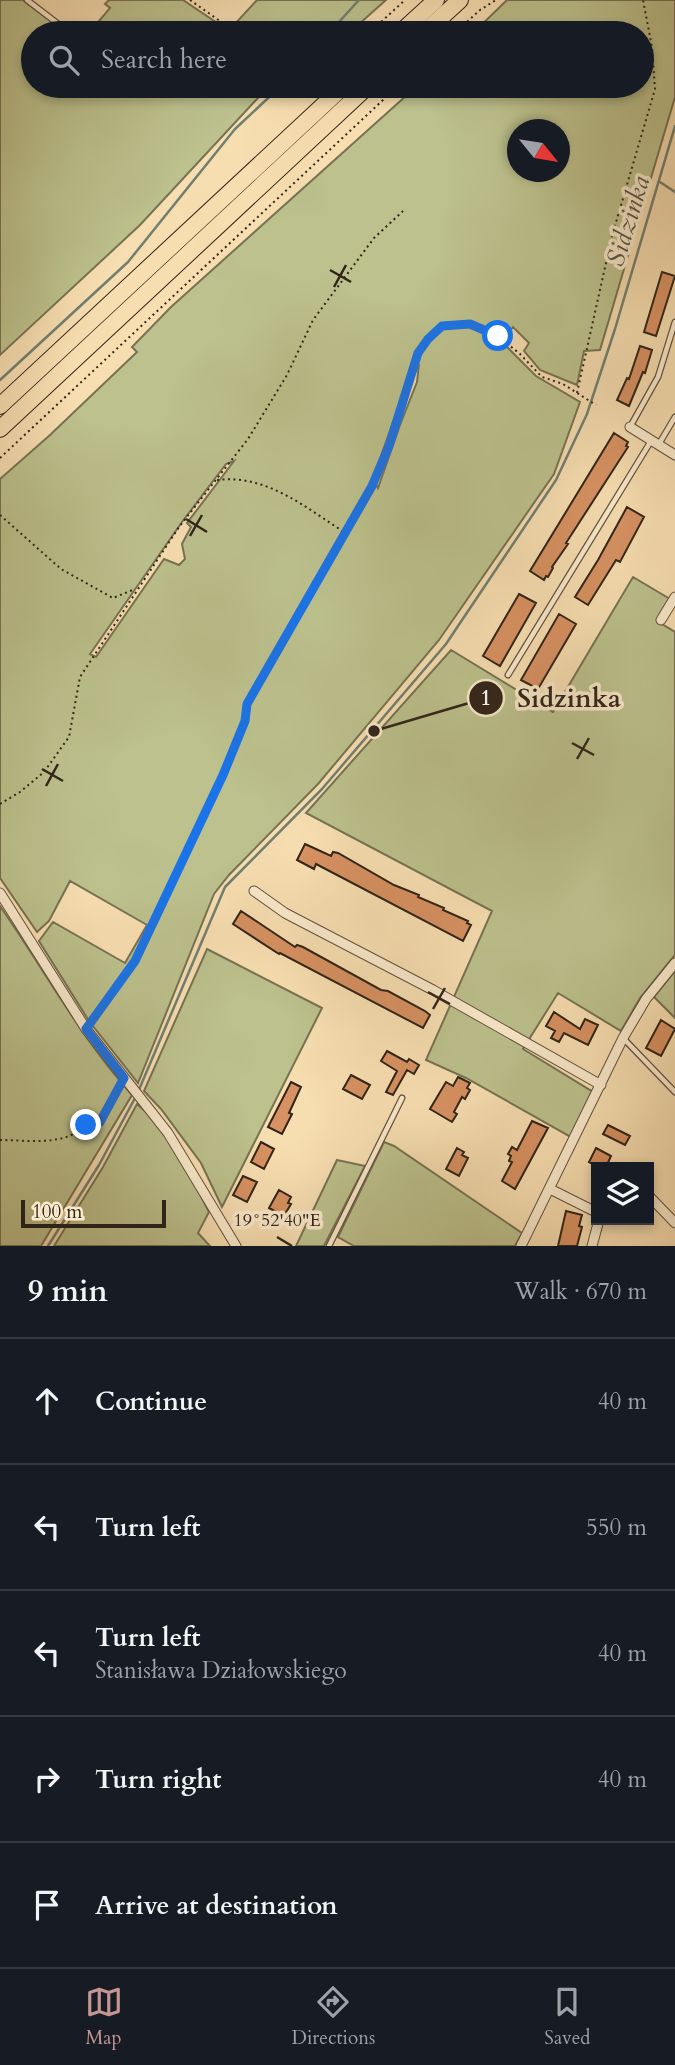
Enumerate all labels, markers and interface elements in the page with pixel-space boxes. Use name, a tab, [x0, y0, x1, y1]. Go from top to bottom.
search box	[21, 21, 654, 98]
icon: search	[45, 41, 83, 79]
text: Search here	[101, 42, 227, 77]
north arrow	[507, 119, 570, 182]
water label: Sidzinka	[598, 171, 658, 270]
route start	[482, 320, 513, 351]
callout: Sidzinka	[468, 674, 635, 721]
text: Sidzinka	[517, 681, 621, 716]
text: 1	[481, 684, 491, 713]
route end	[70, 1109, 101, 1140]
map controls	[591, 1162, 654, 1225]
button: layers	[591, 1162, 654, 1225]
scale bar	[21, 1197, 166, 1229]
text: 100 m	[32, 1199, 82, 1225]
text: 19°52'40"E	[233, 1208, 321, 1233]
text: 9 min	[28, 1271, 108, 1312]
text: Walk · 670 m	[514, 1276, 647, 1307]
icon: ahead	[28, 1382, 66, 1420]
text: Continue	[95, 1384, 207, 1419]
text: 40 m	[598, 1386, 647, 1417]
icon: left	[28, 1508, 66, 1546]
text: Turn left	[95, 1510, 200, 1545]
text: 550 m	[586, 1512, 647, 1543]
text: Turn left	[95, 1620, 200, 1655]
icon: left	[28, 1634, 66, 1672]
text: 40 m	[598, 1638, 647, 1669]
text: Stanisława Działowskiego	[95, 1655, 347, 1686]
icon: right	[28, 1760, 66, 1798]
text: Turn right	[95, 1762, 222, 1797]
text: 40 m	[598, 1764, 647, 1795]
icon: arrive	[28, 1886, 66, 1924]
text: Arrive at destination	[95, 1888, 338, 1923]
tab: Map	[85, 1983, 123, 2051]
tab: Directions	[292, 1983, 375, 2051]
tab: Saved	[544, 1983, 590, 2051]

